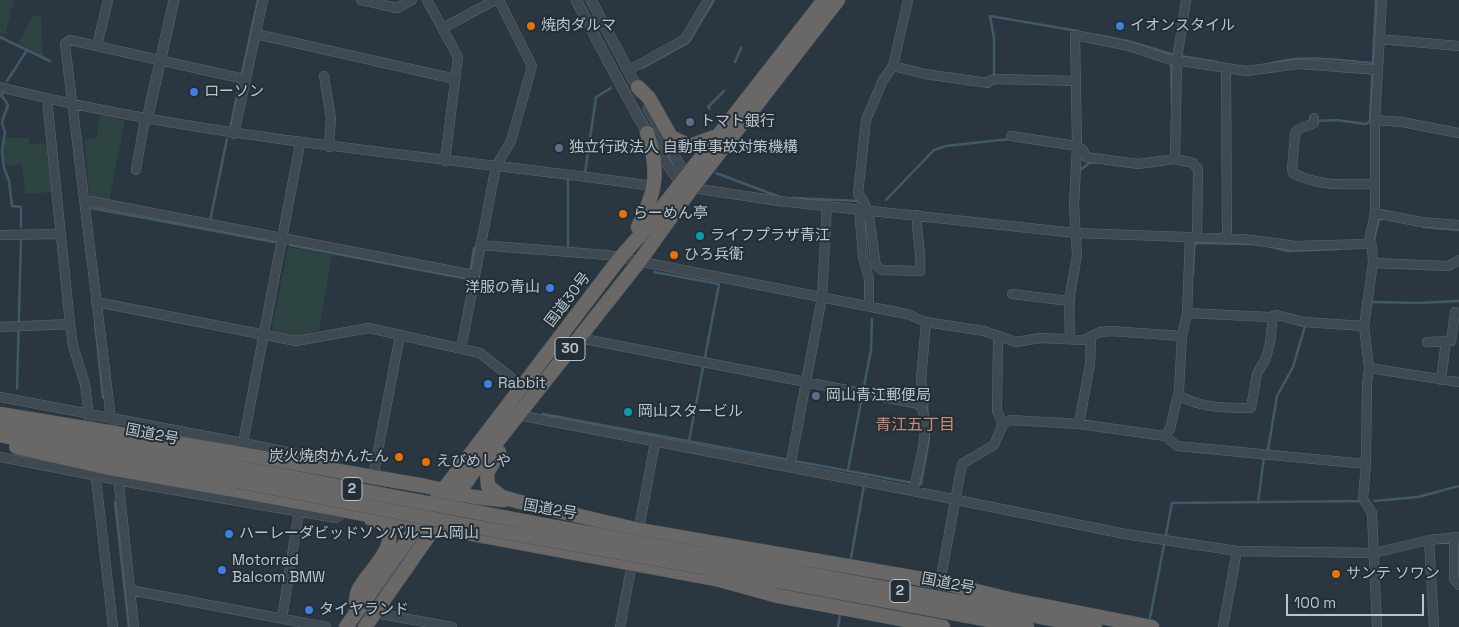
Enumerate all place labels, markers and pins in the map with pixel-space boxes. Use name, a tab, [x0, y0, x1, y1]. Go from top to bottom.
place label: 焼肉ダルマ	[541, 17, 616, 35]
place label: イオンスタイル	[1130, 17, 1235, 35]
marker: 焼肉ダルマ	[525, 20, 537, 32]
marker: イオンスタイル	[1114, 20, 1126, 32]
place label: ローソン	[204, 83, 264, 101]
marker: ローソン	[188, 86, 200, 98]
place label: トマト銀行	[700, 113, 775, 131]
marker: トマト銀行	[684, 116, 696, 128]
place label: 独立行政法人 自動車事故対策機構	[569, 139, 798, 157]
marker: 独立行政法人 自動車事故対策機構	[553, 142, 565, 154]
place label: らーめん亭	[633, 205, 708, 223]
marker: らーめん亭	[617, 208, 629, 220]
place label: ライフプラザ青江	[710, 227, 830, 245]
marker: ライフプラザ青江	[694, 230, 706, 242]
place label: ひろ兵衛	[684, 246, 744, 264]
marker: ひろ兵衛	[668, 249, 680, 261]
place label: 洋服の青山	[465, 279, 540, 297]
marker: 洋服の青山	[544, 282, 556, 294]
place label: Rabbit	[498, 375, 546, 393]
marker: Rabbit	[482, 378, 494, 390]
place label: 岡山青江郵便局	[826, 387, 931, 405]
marker: 岡山青江郵便局	[810, 390, 822, 402]
place label: 岡山スタービル	[638, 403, 743, 421]
marker: 岡山スタービル	[622, 406, 634, 418]
place label: 炭火焼肉かんたん	[269, 448, 389, 466]
marker: 炭火焼肉かんたん	[393, 451, 405, 463]
place label: えびめしや	[436, 453, 511, 471]
marker: えびめしや	[420, 456, 432, 468]
place label: ハーレーダビッドソンバルコム岡山	[239, 525, 479, 543]
marker: ハーレーダビッドソンバルコム岡山	[223, 528, 235, 540]
place label: Motorrad Balcom BMW	[232, 552, 325, 587]
marker: Motorrad Balcom BMW	[216, 564, 228, 576]
place label: サンテ ソワン	[1346, 565, 1440, 583]
marker: サンテ ソワン	[1330, 568, 1342, 580]
place label: タイヤランド	[319, 601, 409, 619]
marker: タイヤランド	[303, 604, 315, 616]

